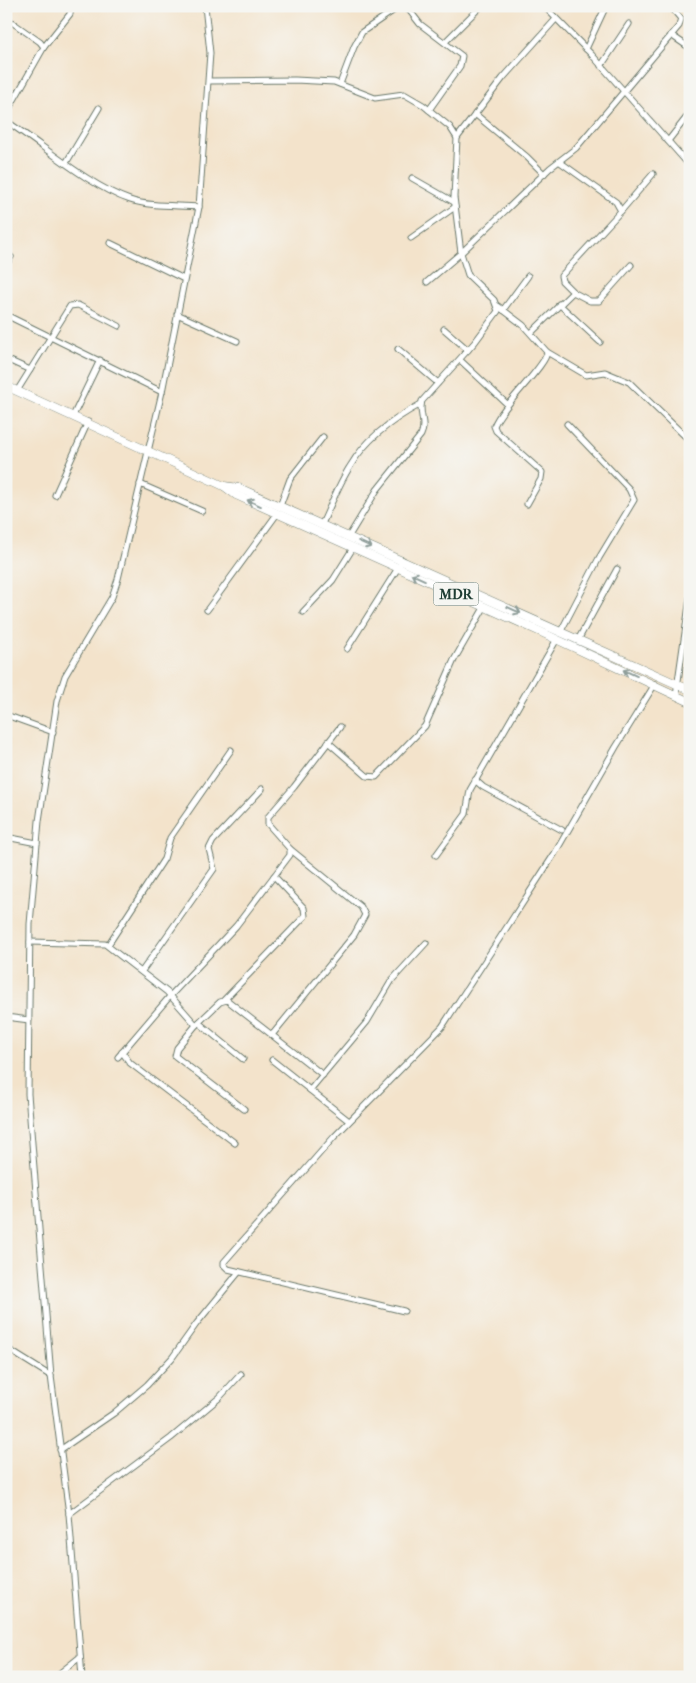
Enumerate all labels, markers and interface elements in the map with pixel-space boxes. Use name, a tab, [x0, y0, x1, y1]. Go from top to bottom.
one-way arrow	[247, 498, 262, 508]
one-way arrow	[358, 539, 373, 549]
one-way arrow	[411, 571, 426, 581]
road number: MDR	[434, 582, 478, 606]
one-way arrow	[506, 606, 521, 616]
one-way arrow	[623, 668, 638, 677]

